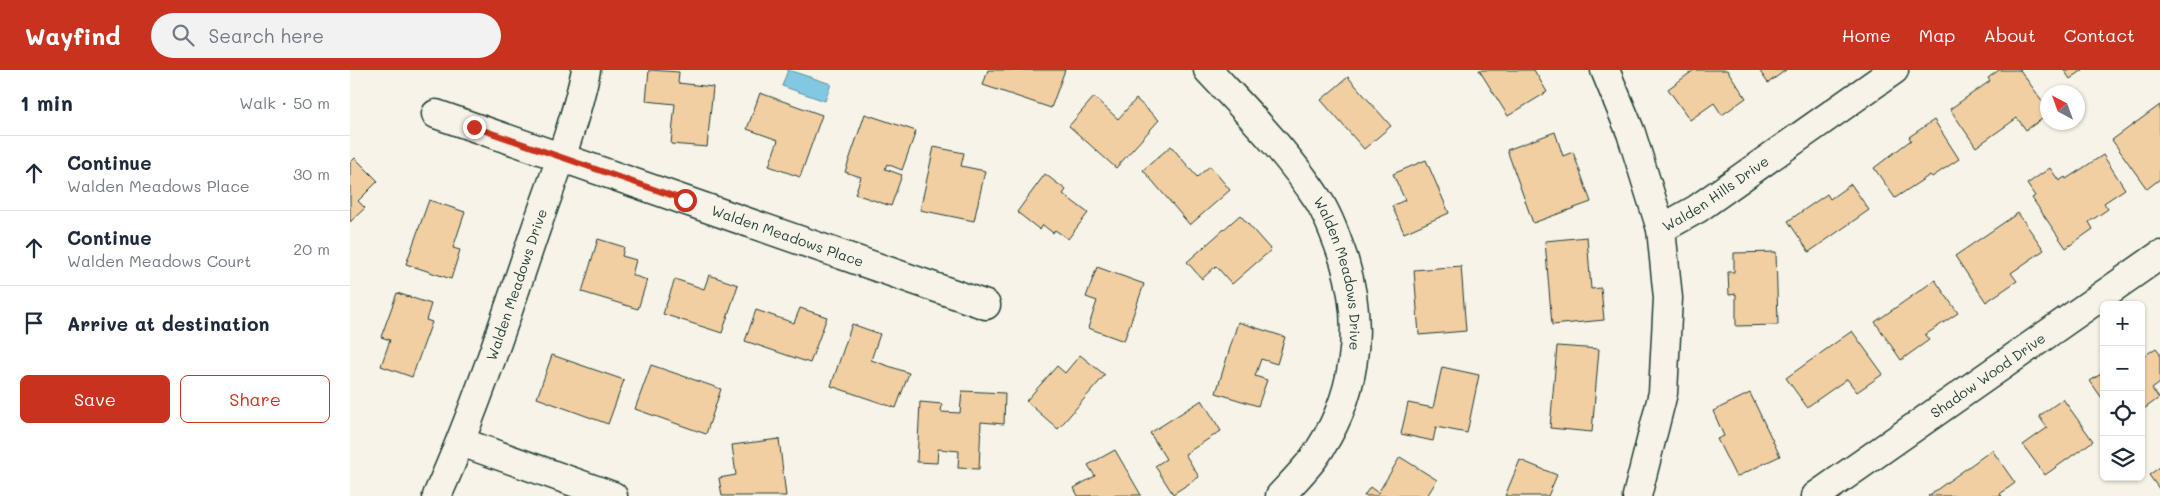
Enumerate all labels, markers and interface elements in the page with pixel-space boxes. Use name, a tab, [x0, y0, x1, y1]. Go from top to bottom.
search box	[151, 13, 501, 58]
text: Wayfind	[25, 20, 121, 51]
icon: search	[169, 21, 197, 49]
text: Search here	[209, 23, 324, 48]
text: Home	[1842, 23, 1891, 47]
text: Map	[1919, 23, 1955, 47]
text: About	[1983, 23, 2036, 47]
text: Contact	[2064, 23, 2135, 47]
north arrow	[2040, 85, 2085, 130]
text: 1 min	[20, 89, 73, 116]
text: Walk · 50 m	[239, 92, 330, 113]
route end	[463, 116, 486, 139]
text: Continue	[67, 150, 152, 175]
street label: Walden Hills Drive	[1659, 151, 1772, 235]
icon: ahead	[20, 159, 48, 187]
text: 30 m	[293, 163, 330, 184]
text: Walden Meadows Place	[67, 175, 250, 196]
route start	[674, 189, 697, 212]
street label: Walden Meadows Drive	[1309, 193, 1365, 351]
street label: Walden Meadows Place	[709, 200, 866, 271]
street label: Walden Meadows Drive	[481, 206, 551, 363]
text: Continue	[67, 225, 152, 250]
icon: ahead	[20, 234, 48, 262]
text: 20 m	[293, 238, 330, 259]
text: Walden Meadows Court	[67, 250, 251, 271]
map controls	[2100, 301, 2145, 481]
button: +	[2100, 301, 2145, 346]
icon: arrive	[20, 309, 48, 337]
text: Arrive at destination	[67, 311, 270, 336]
street label: Shadow Wood Drive	[1926, 328, 2049, 422]
button: −	[2100, 346, 2145, 391]
button: Save	[20, 375, 170, 423]
button: Share	[180, 375, 330, 423]
button: locate	[2100, 391, 2145, 436]
button: layers	[2100, 436, 2145, 481]

